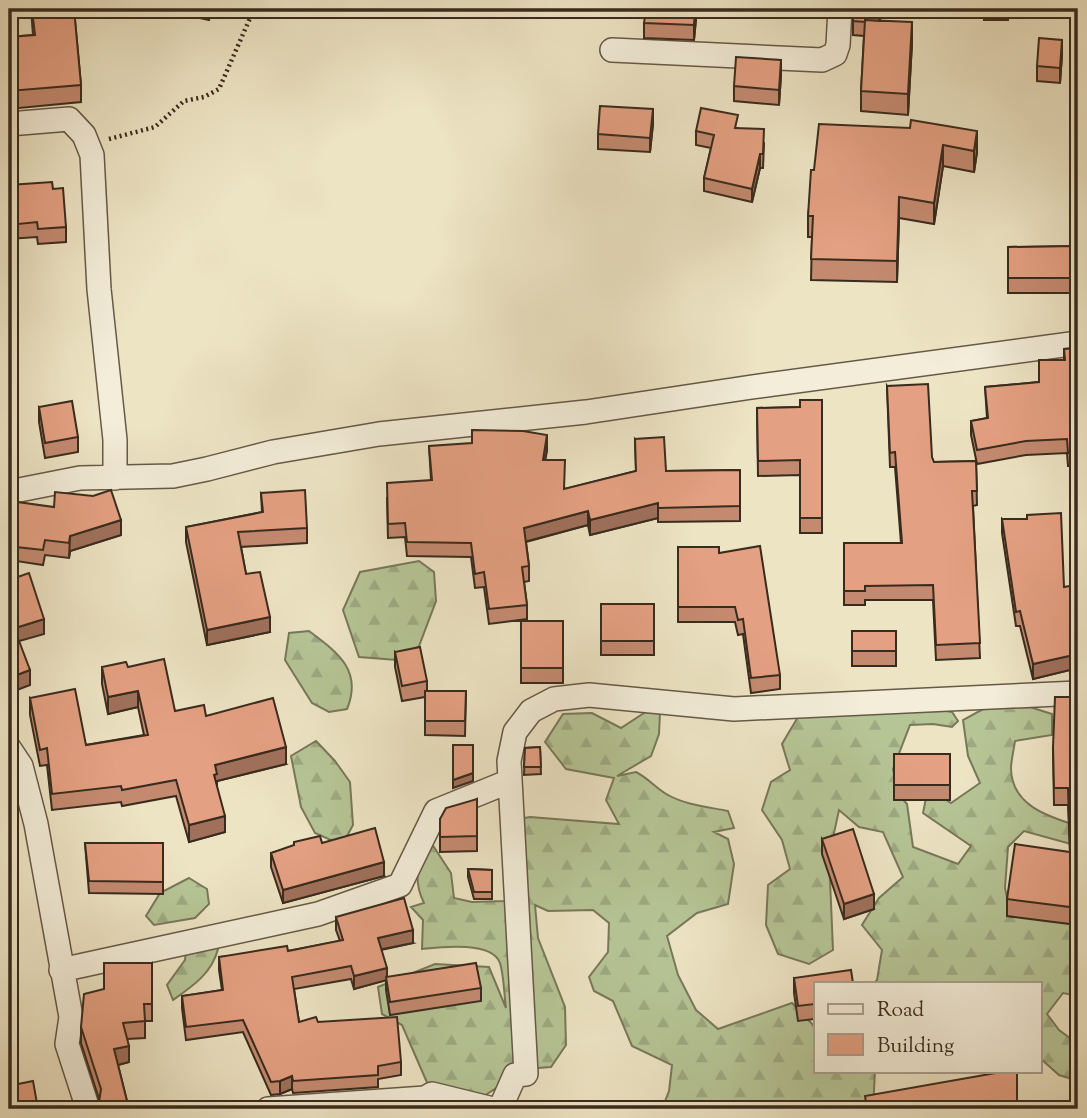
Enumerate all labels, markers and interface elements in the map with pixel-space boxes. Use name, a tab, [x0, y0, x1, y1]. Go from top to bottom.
legend	[814, 982, 1042, 1072]
text: Road	[877, 996, 924, 1026]
text: Building	[877, 1032, 954, 1062]

